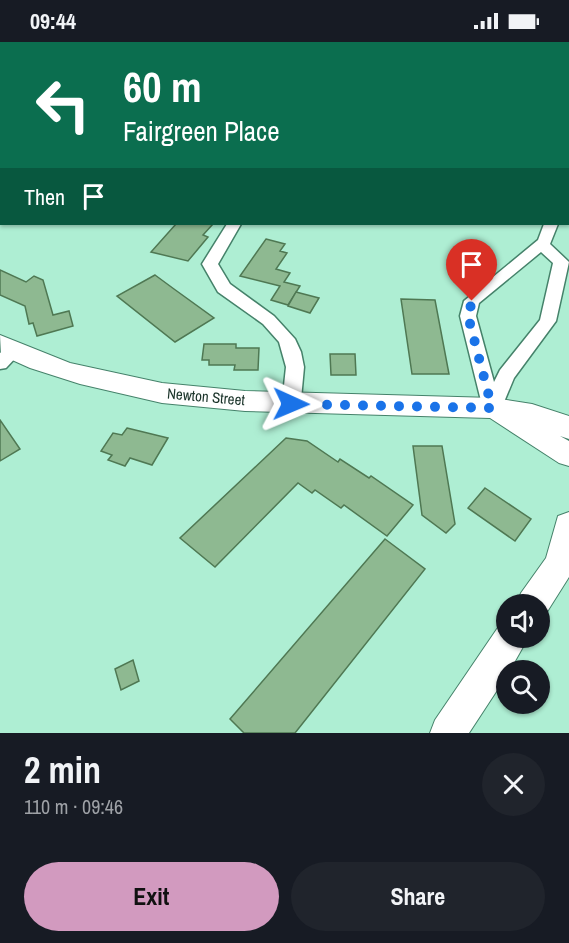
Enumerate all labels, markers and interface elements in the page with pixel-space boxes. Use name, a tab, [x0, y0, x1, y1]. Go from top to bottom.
text: 09:44	[30, 6, 76, 36]
text: 60 m	[123, 59, 202, 115]
icon: left	[24, 66, 102, 144]
text: Fairgreen Place	[123, 113, 279, 149]
icon: arrive	[77, 180, 110, 213]
text: Then	[24, 182, 65, 212]
pin	[446, 239, 497, 301]
icon: arrive	[455, 248, 488, 281]
position arrow	[259, 372, 323, 436]
street label: Newton Street	[166, 383, 246, 410]
map controls	[496, 594, 550, 714]
button: sound	[496, 594, 550, 648]
button: search	[496, 660, 550, 714]
text: 2 min	[24, 746, 101, 794]
button: close	[482, 753, 545, 816]
text: 110 m · 09:46	[24, 793, 123, 820]
button: Exit	[24, 862, 279, 931]
button: Share	[291, 862, 545, 931]

